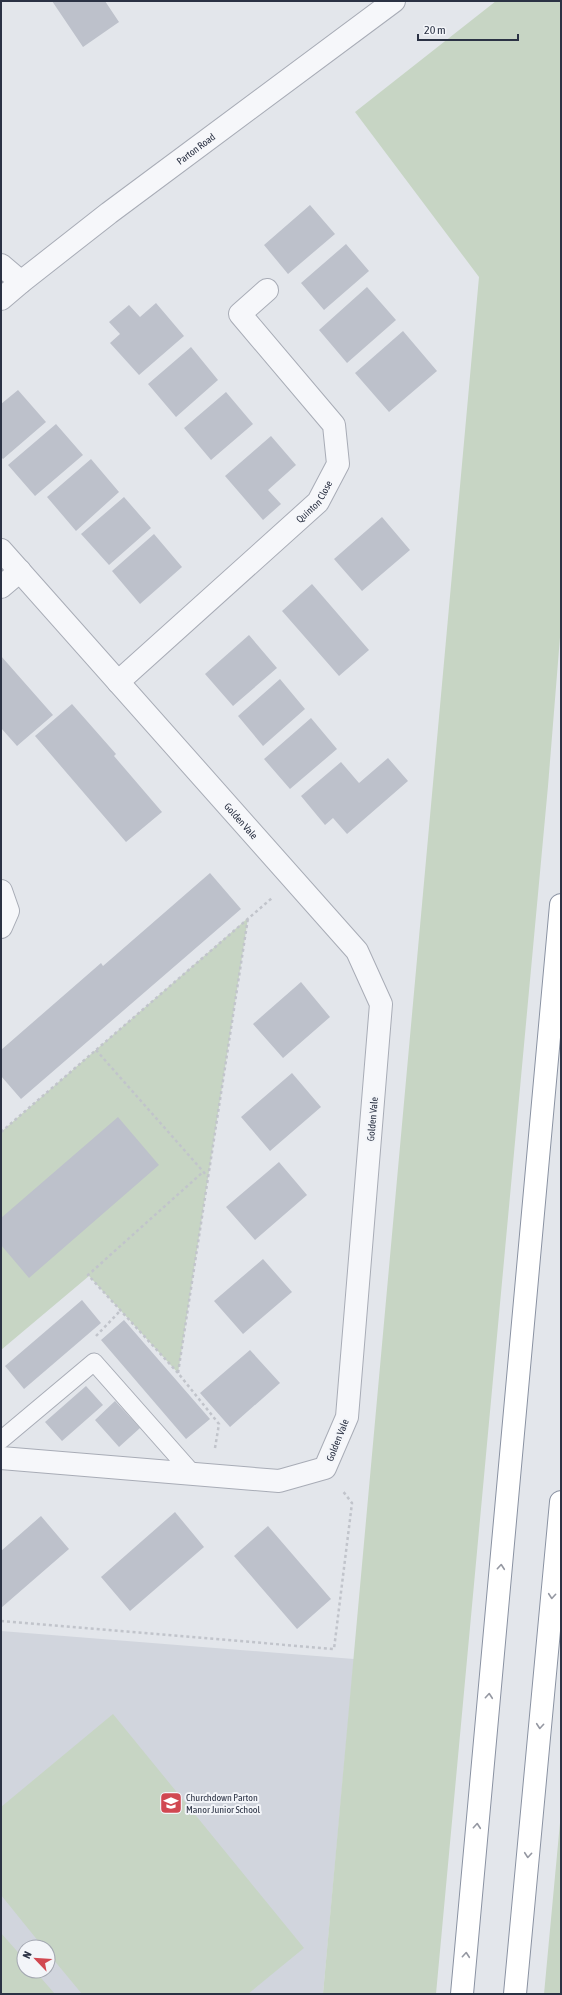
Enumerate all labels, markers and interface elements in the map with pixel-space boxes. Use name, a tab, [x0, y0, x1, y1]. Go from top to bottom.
scale bar	[418, 16, 518, 42]
text: 20 m	[424, 23, 446, 37]
street label: Parton Road	[175, 131, 217, 167]
street label: Quinton Close	[294, 478, 335, 525]
street label: Golden Vale	[222, 801, 260, 842]
street label: Golden Vale	[365, 1096, 380, 1142]
street label: Golden Vale	[324, 1417, 351, 1463]
one-way arrow	[496, 1564, 505, 1570]
one-way arrow	[548, 1593, 557, 1599]
one-way arrow	[484, 1693, 493, 1699]
one-way arrow	[536, 1723, 545, 1729]
school or university icon: Churchdown Parton Manor Junior School	[158, 1790, 184, 1816]
place label: Churchdown Parton Manor Junior School	[186, 1792, 261, 1815]
one-way arrow	[473, 1823, 482, 1829]
one-way arrow	[524, 1852, 533, 1858]
north arrow	[16, 1939, 56, 1979]
text: N	[20, 1949, 34, 1960]
one-way arrow	[461, 1952, 470, 1958]

